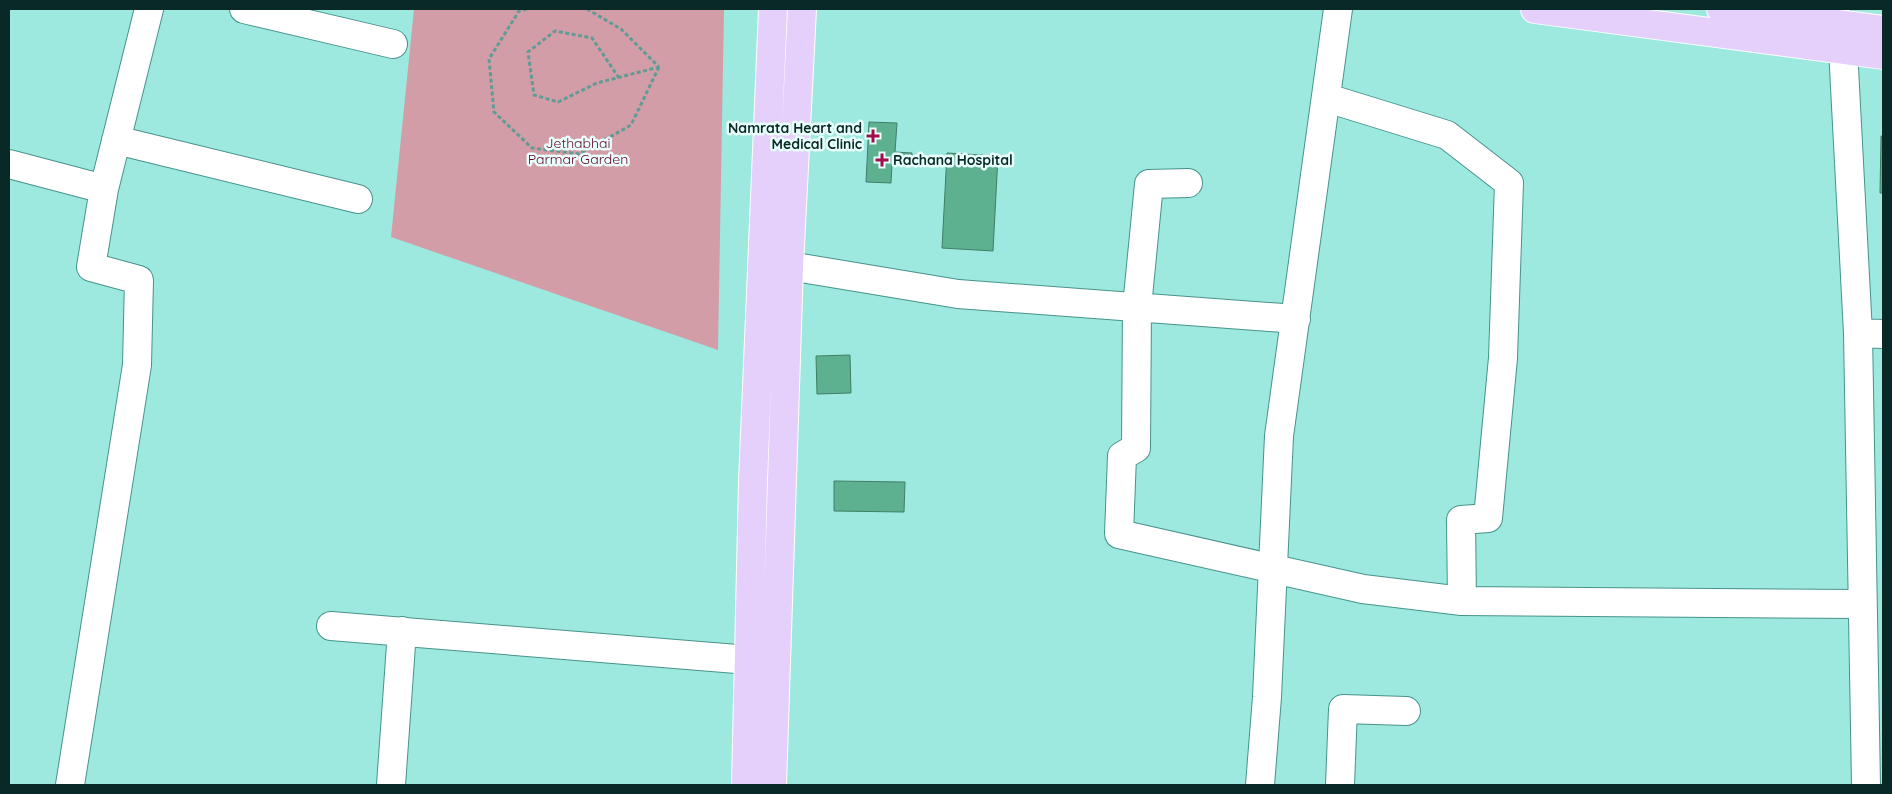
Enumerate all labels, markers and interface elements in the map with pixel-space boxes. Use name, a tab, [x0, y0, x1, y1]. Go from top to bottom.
place label: Namrata Heart and Medical Clinic	[728, 119, 862, 153]
marker: Namrata Heart and Medical Clinic	[866, 129, 880, 143]
park label: Jethabhai Parmar Garden	[528, 134, 628, 168]
place label: Rachana Hospital	[893, 151, 1013, 169]
marker: Rachana Hospital	[875, 153, 889, 167]

